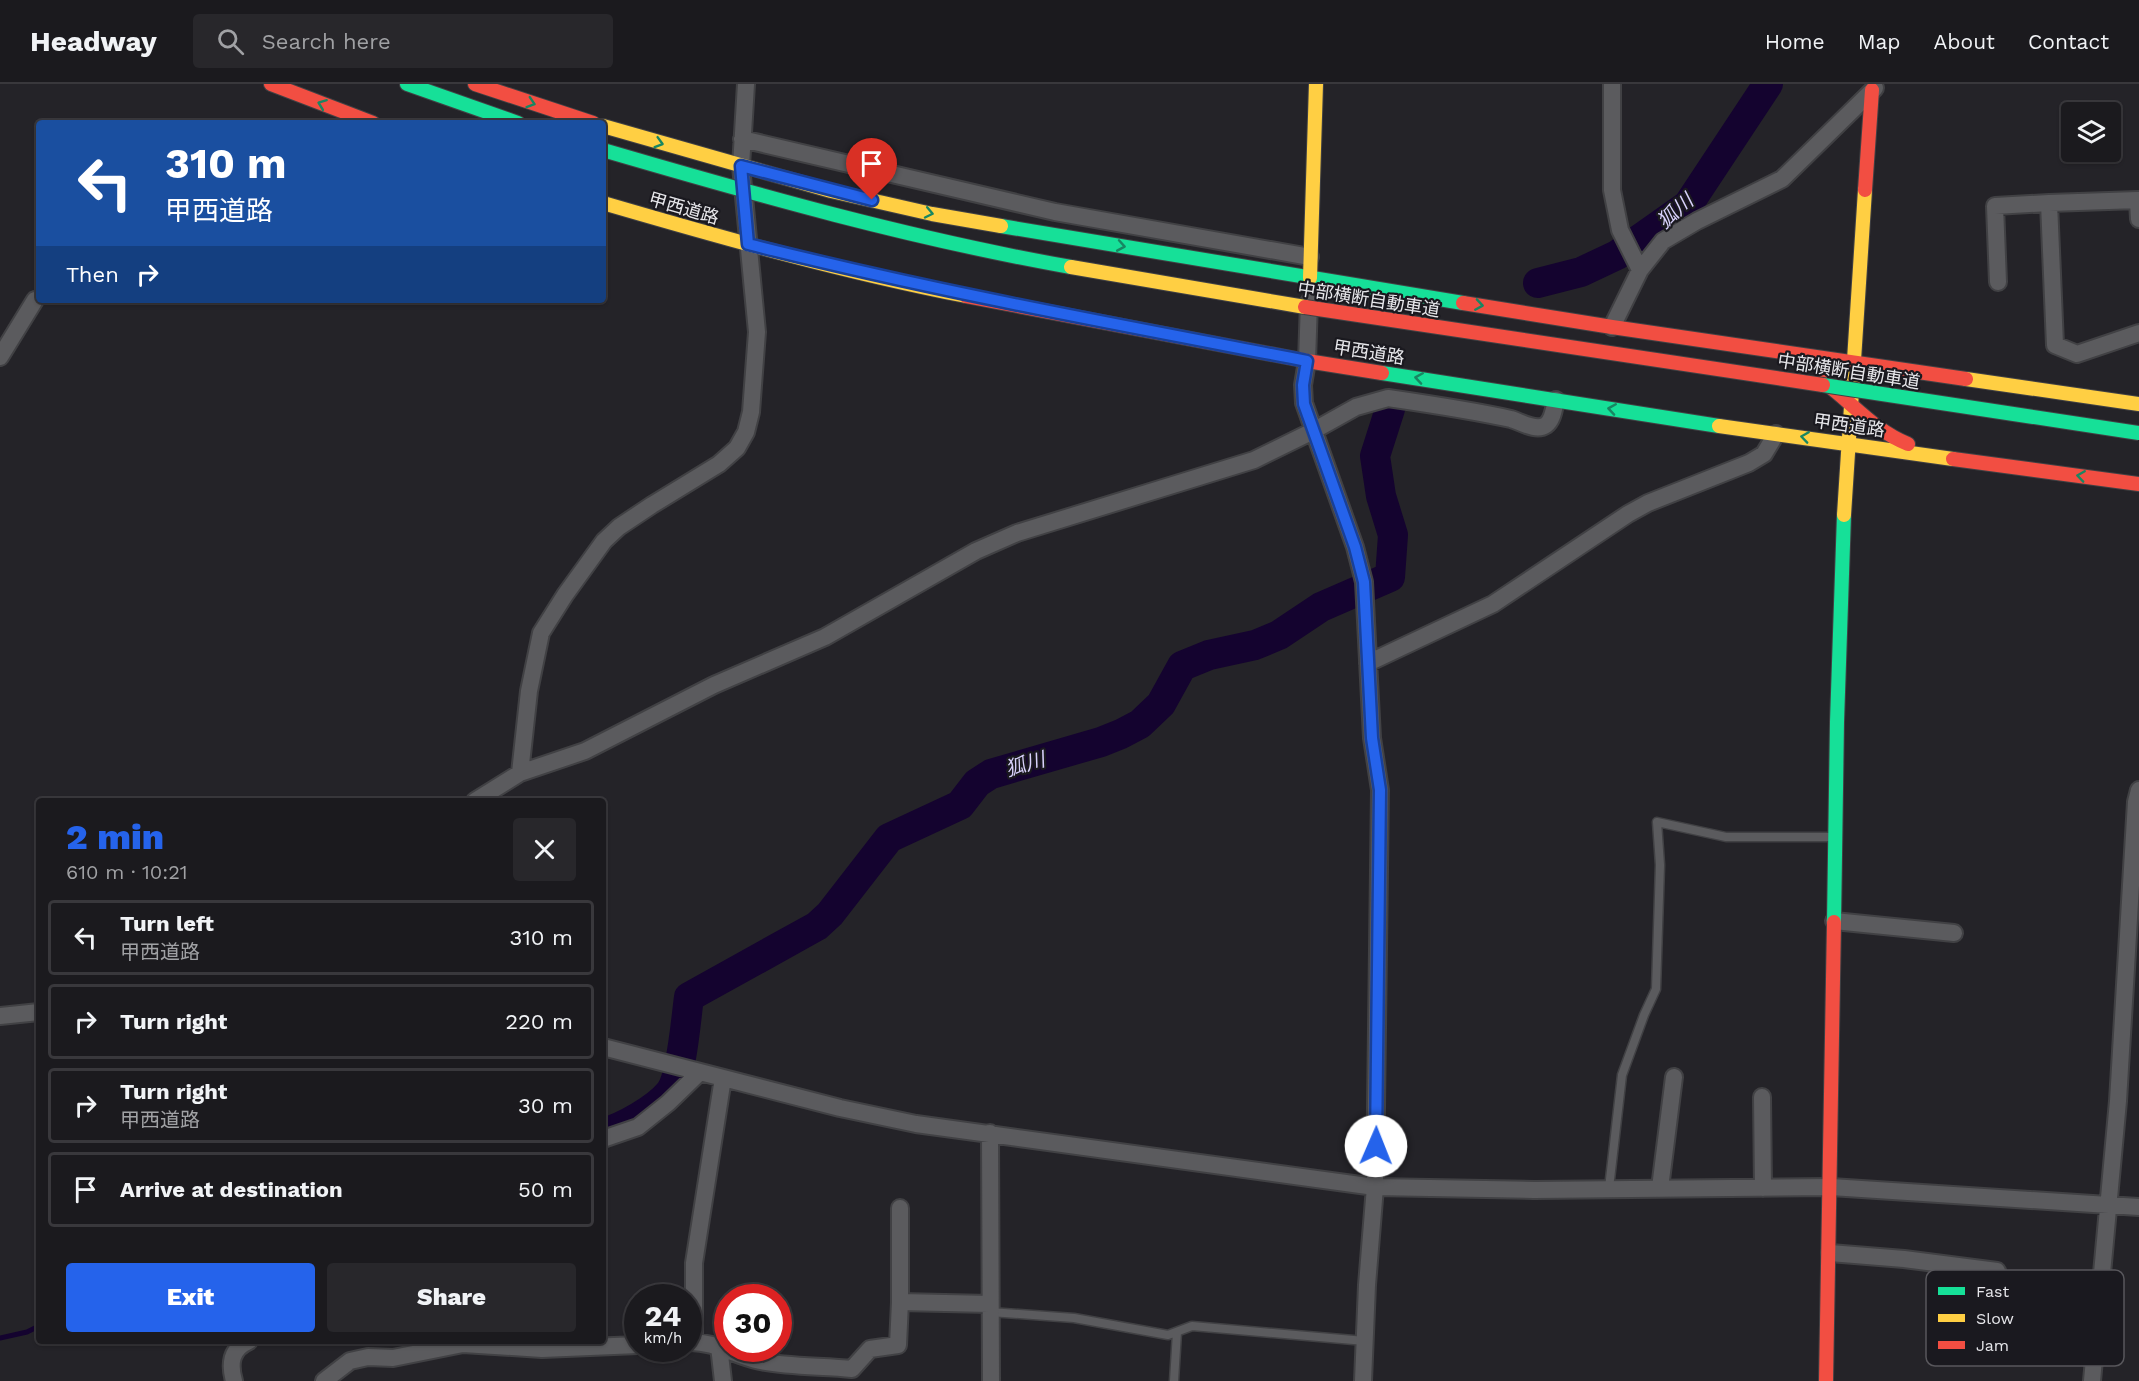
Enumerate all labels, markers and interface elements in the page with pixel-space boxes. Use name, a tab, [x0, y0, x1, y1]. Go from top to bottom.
search box	[193, 14, 613, 68]
text: Headway	[30, 25, 157, 58]
icon: search	[214, 25, 247, 58]
text: Search here	[262, 29, 391, 54]
text: Home	[1765, 29, 1825, 54]
text: Map	[1858, 29, 1901, 54]
text: About	[1934, 29, 1995, 54]
text: Contact	[2028, 29, 2109, 54]
one-way arrow	[525, 96, 536, 108]
one-way arrow	[317, 98, 328, 111]
map controls	[2061, 102, 2121, 162]
button: layers	[2061, 102, 2121, 162]
one-way arrow	[653, 136, 664, 148]
pin	[846, 138, 897, 200]
text: 310 m	[165, 139, 287, 188]
icon: left	[66, 144, 144, 222]
icon: arrive	[855, 147, 888, 180]
street label: 甲西道路	[647, 188, 721, 228]
water label: 狐川	[1652, 188, 1699, 233]
text: 甲西道路	[165, 195, 273, 227]
one-way arrow	[924, 206, 934, 219]
one-way arrow	[1116, 239, 1126, 252]
icon: right	[131, 258, 164, 291]
text: Then	[66, 262, 119, 287]
street label: 中部横断自動車道	[1296, 277, 1442, 321]
one-way arrow	[1475, 299, 1484, 311]
street label: 甲西道路	[1332, 336, 1406, 368]
street label: 中部横断自動車道	[1776, 349, 1922, 393]
one-way arrow	[1415, 373, 1424, 385]
one-way arrow	[1607, 403, 1617, 415]
street label: 甲西道路	[1812, 410, 1886, 440]
one-way arrow	[1800, 432, 1809, 444]
one-way arrow	[2076, 471, 2086, 483]
water label: 狐川	[1002, 746, 1049, 781]
text: 2 min	[66, 816, 164, 858]
button: close	[513, 818, 576, 881]
text: 610 m · 10:21	[66, 860, 188, 884]
text: Turn left	[120, 911, 214, 936]
icon: left	[69, 921, 102, 954]
text: 310 m	[509, 925, 573, 950]
text: 甲西道路	[120, 940, 200, 964]
icon: right	[69, 1005, 102, 1038]
text: Turn right	[120, 1009, 227, 1034]
text: 220 m	[505, 1009, 573, 1034]
text: Turn right	[120, 1079, 227, 1104]
icon: right	[69, 1089, 102, 1122]
text: 30 m	[518, 1093, 573, 1118]
text: 甲西道路	[120, 1108, 200, 1132]
position arrow	[1344, 1114, 1408, 1178]
icon: arrive	[69, 1173, 102, 1206]
text: Arrive at destination	[120, 1177, 343, 1202]
text: 50 m	[518, 1177, 573, 1202]
button: Exit	[66, 1263, 315, 1332]
button: Share	[327, 1263, 576, 1332]
legend	[1926, 1270, 2124, 1366]
text: Fast	[1976, 1282, 2009, 1301]
speed limit sign: 30	[714, 1284, 792, 1362]
text: 24	[645, 1298, 681, 1333]
text: Slow	[1976, 1309, 2014, 1328]
text: km/h	[644, 1329, 682, 1347]
text: Jam	[1976, 1336, 2009, 1355]

